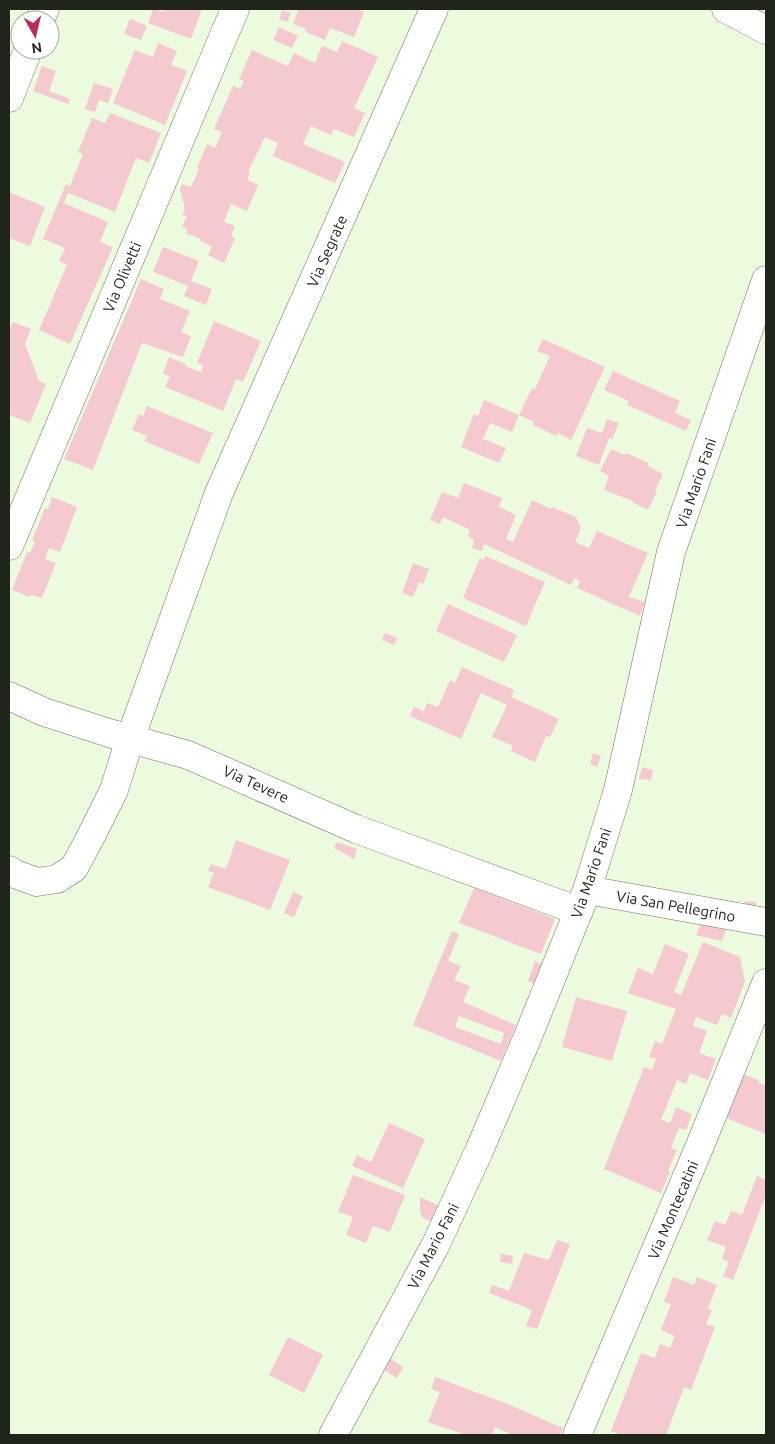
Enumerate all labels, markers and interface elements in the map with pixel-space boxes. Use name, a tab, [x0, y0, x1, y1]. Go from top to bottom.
north arrow	[10, 10, 60, 60]
text: N	[31, 39, 43, 57]
street label: Via Segrate	[304, 212, 350, 290]
street label: Via Olivetti	[100, 239, 144, 315]
street label: Via Mario Fani	[673, 436, 719, 530]
street label: Via Tevere	[220, 762, 292, 806]
street label: Via Mario Fani	[568, 826, 614, 920]
street label: Via San Pellegrino	[615, 887, 737, 925]
street label: Via Montecatini	[645, 1158, 701, 1262]
street label: Via Mario Fani	[404, 1200, 462, 1292]

